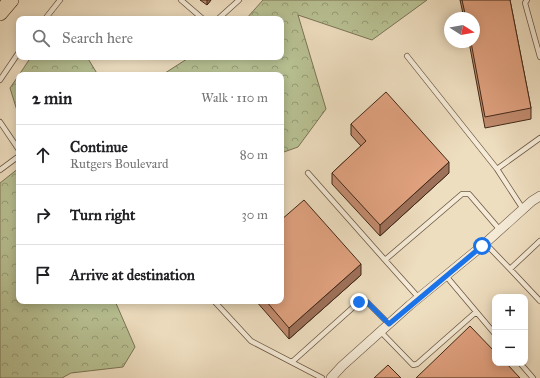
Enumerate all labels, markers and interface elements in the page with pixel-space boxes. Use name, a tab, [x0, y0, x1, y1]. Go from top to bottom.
north arrow	[444, 12, 480, 48]
search box	[16, 16, 284, 60]
icon: search	[30, 27, 52, 49]
text: Search here	[62, 29, 133, 47]
text: 2 min	[32, 88, 72, 109]
text: Walk · 110 m	[201, 90, 268, 106]
text: Continue	[70, 138, 128, 156]
icon: ahead	[32, 144, 54, 166]
text: 80 m	[240, 147, 268, 163]
text: Rutgers Boulevard	[70, 156, 169, 172]
icon: right	[32, 204, 54, 226]
text: Turn right	[70, 206, 135, 224]
text: 30 m	[242, 207, 268, 223]
route start	[473, 237, 491, 255]
icon: arrive	[32, 264, 54, 286]
text: Arrive at destination	[70, 266, 195, 284]
route end	[350, 293, 368, 311]
map controls	[492, 294, 528, 366]
button: +	[492, 294, 528, 330]
button: −	[492, 330, 528, 366]

